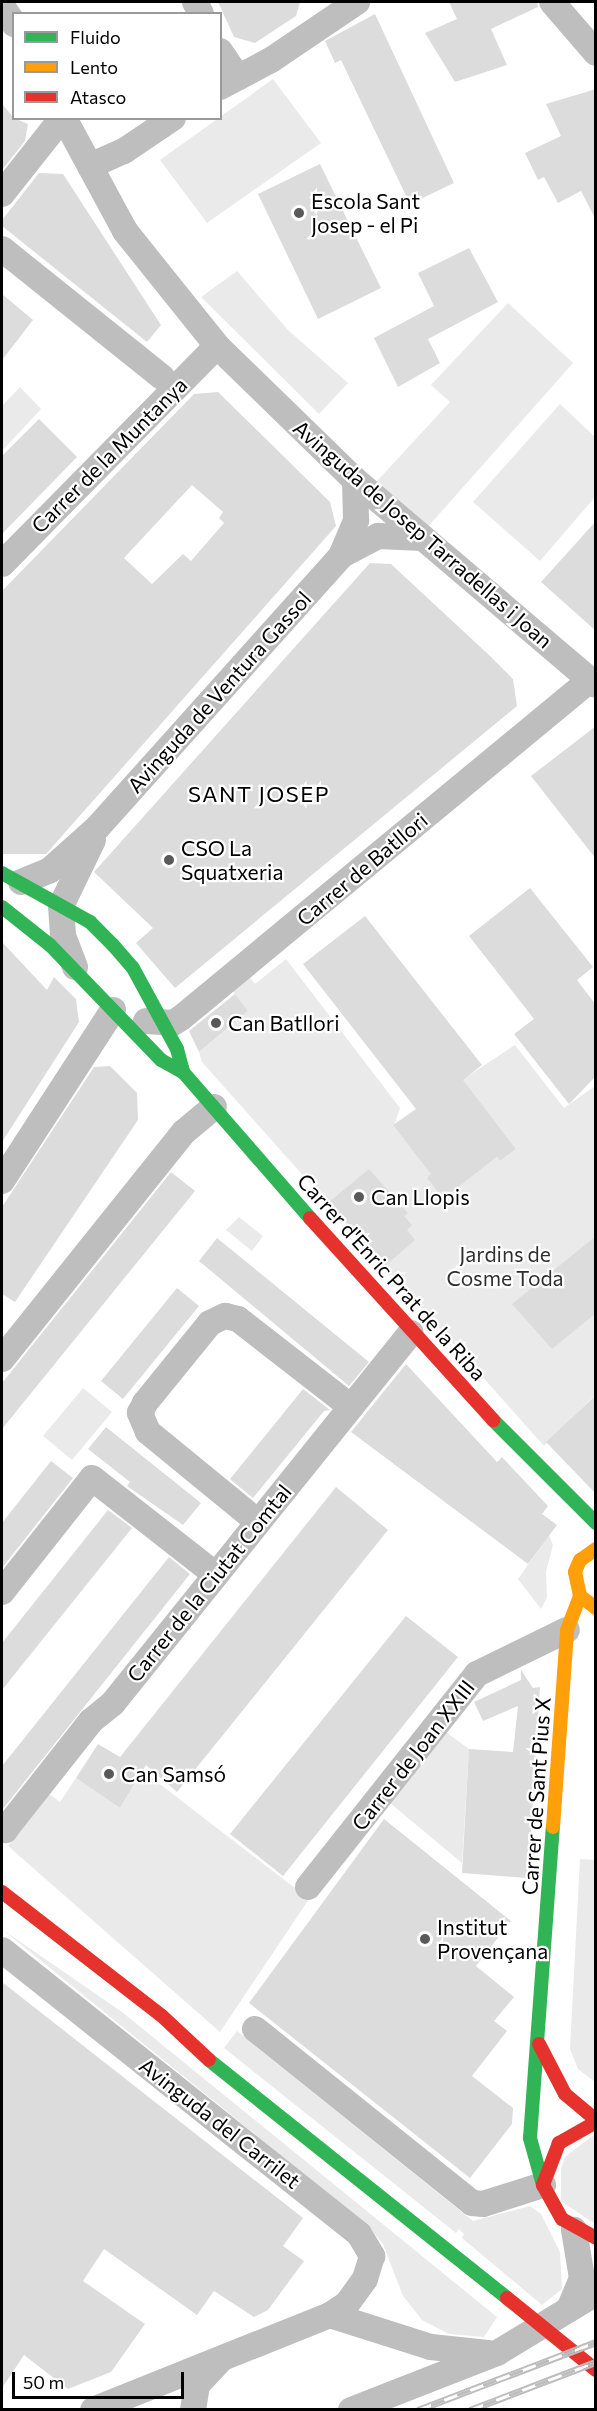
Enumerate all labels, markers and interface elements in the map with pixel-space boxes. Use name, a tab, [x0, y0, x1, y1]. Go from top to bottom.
legend	[12, 12, 222, 120]
text: Fluido	[70, 26, 121, 48]
text: Lento	[70, 56, 118, 78]
text: Atasco	[70, 86, 126, 108]
place label: Escola Sant Josep - el Pi	[311, 188, 420, 238]
marker: Escola Sant Josep - el Pi	[292, 206, 306, 220]
street label: Carrer de la Muntanya	[26, 372, 192, 538]
street label: Avinguda de Josep Tarradellas i Joan	[288, 415, 558, 653]
street label: Avinguda de Ventura Gassol	[122, 586, 316, 798]
district label: SANT JOSEP	[188, 781, 330, 807]
street label: Carrer de Batllori	[292, 807, 432, 931]
place label: CSO La Squatxeria	[181, 835, 283, 885]
marker: CSO La Squatxeria	[162, 853, 176, 867]
place label: Can Batllori	[228, 1010, 340, 1036]
marker: Can Batllori	[209, 1016, 223, 1030]
street label: Carrer d'Enric Prat de la Riba	[292, 1168, 492, 1386]
place label: Can Llopis	[371, 1184, 470, 1210]
marker: Can Llopis	[352, 1190, 366, 1204]
park label: Jardins de Cosme Toda	[446, 1241, 564, 1291]
street label: Carrer de la Ciutat Comtal	[122, 1479, 296, 1687]
street label: Carrer de Joan XXIII	[346, 1675, 480, 1835]
street label: Carrer de Sant Pius X	[517, 1696, 555, 1896]
place label: Can Samsó	[121, 1761, 226, 1787]
marker: Can Samsó	[102, 1767, 116, 1781]
place label: Institut Provençana	[437, 1914, 548, 1964]
marker: Institut Provençana	[418, 1932, 432, 1946]
street label: Avinguda del Carrilet	[135, 2052, 305, 2194]
scale bar	[15, 2360, 188, 2398]
text: 50 m	[23, 2371, 64, 2393]

